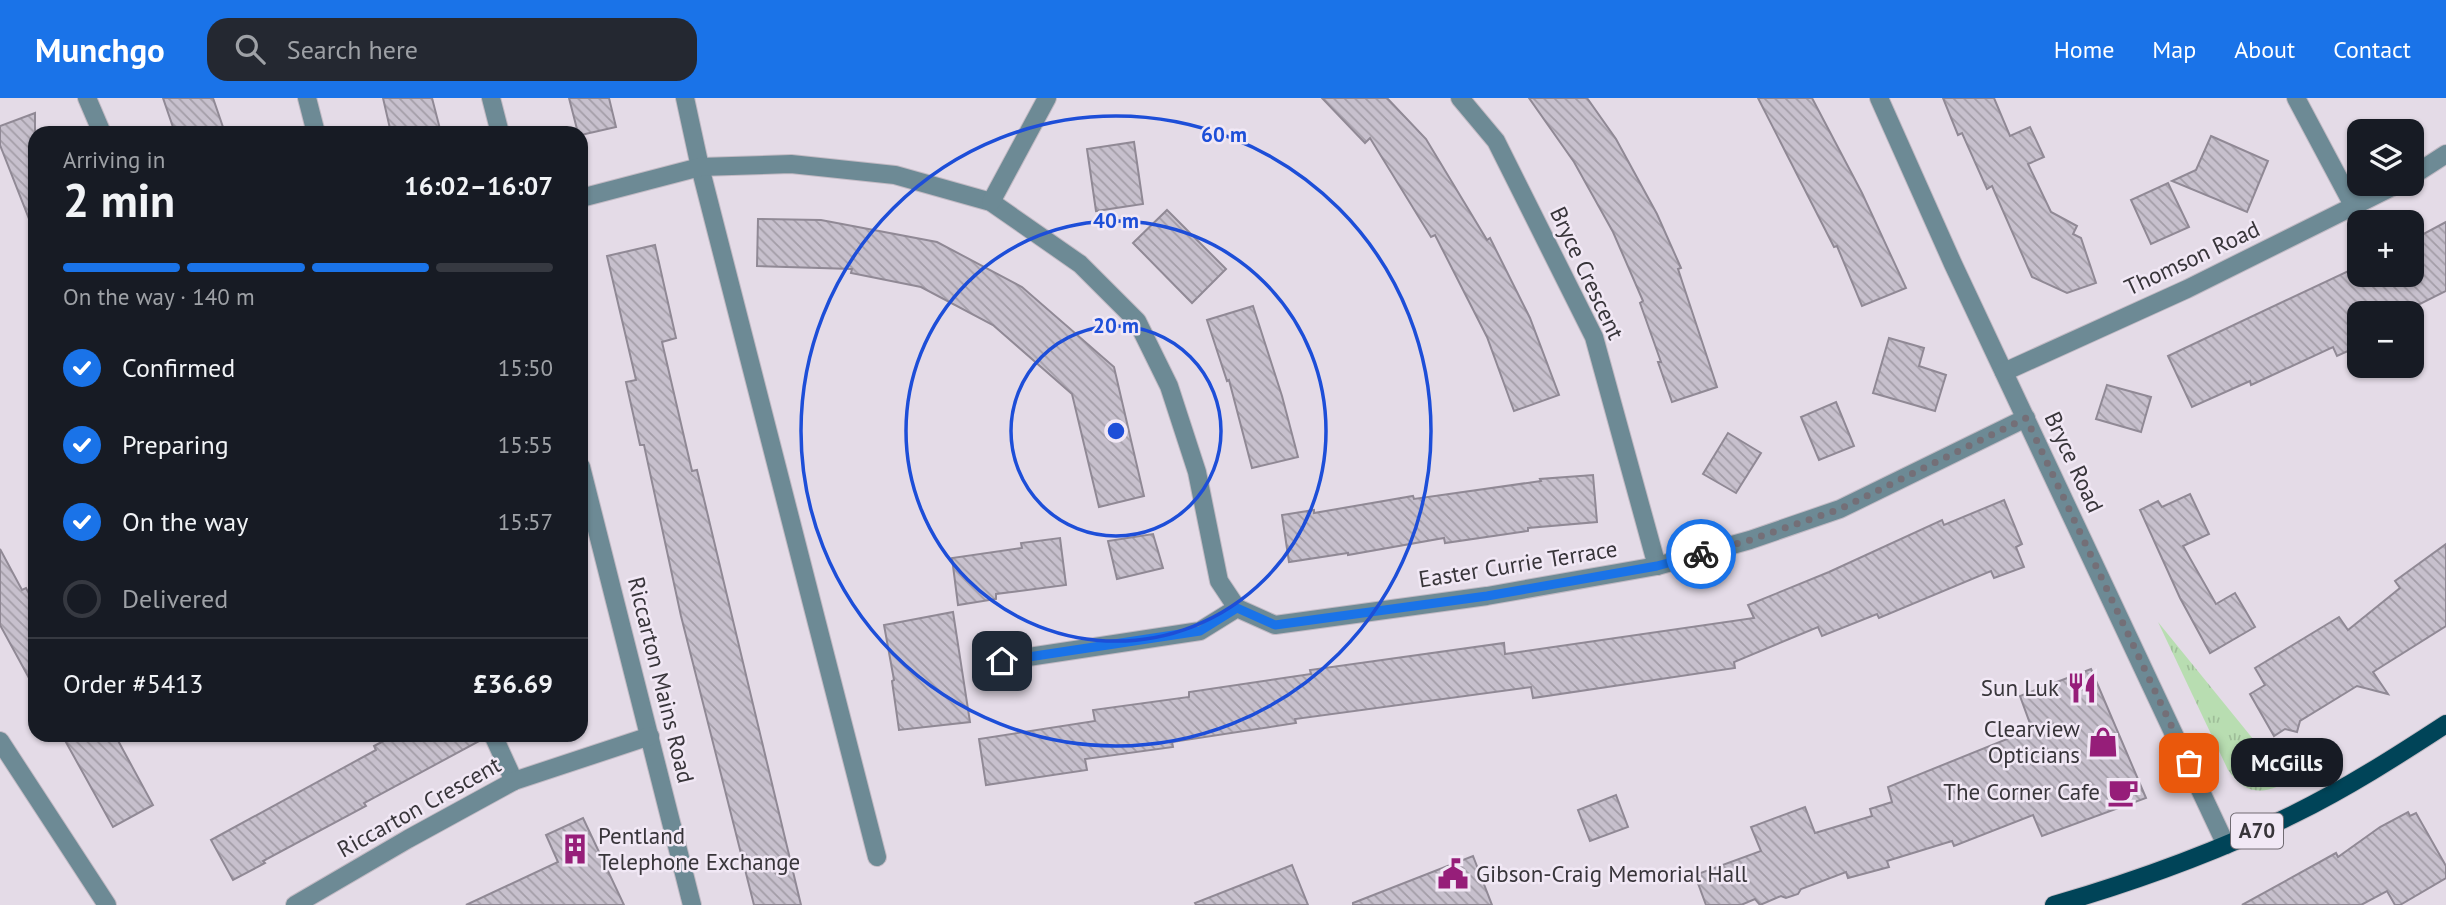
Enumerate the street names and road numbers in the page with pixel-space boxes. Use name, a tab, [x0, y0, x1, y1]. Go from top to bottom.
street label: Bryce Crescent	[1544, 202, 1631, 344]
street label: Thomson Road	[2120, 214, 2264, 301]
street label: Bryce Road	[2038, 407, 2110, 517]
street label: Easter Currie Terrace	[1417, 533, 1619, 594]
street label: Riccarton Mains Road	[622, 574, 701, 786]
street label: Riccarton Crescent	[332, 750, 506, 863]
road number: A70	[2231, 814, 2283, 848]

